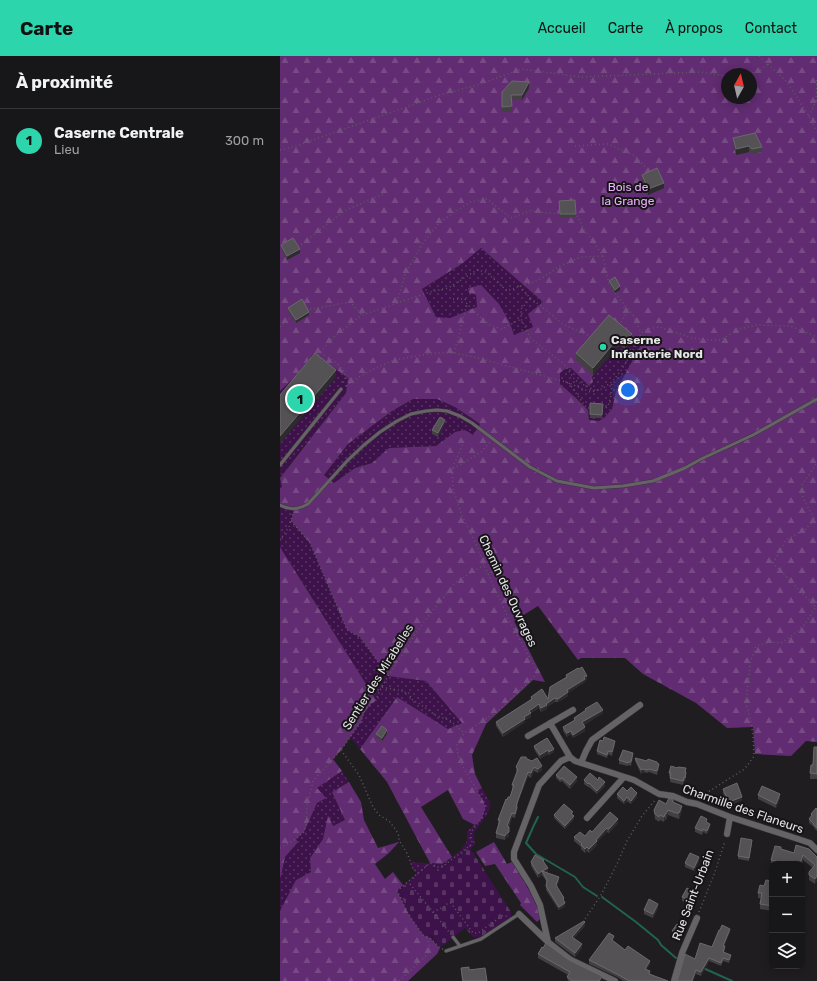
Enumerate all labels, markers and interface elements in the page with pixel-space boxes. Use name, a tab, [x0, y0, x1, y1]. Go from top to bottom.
text: Carte	[20, 17, 73, 40]
text: Accueil	[538, 20, 586, 37]
text: Carte	[608, 20, 643, 37]
text: À propos	[665, 20, 723, 37]
text: Contact	[745, 20, 797, 37]
north arrow	[721, 68, 757, 104]
text: À proximité	[16, 72, 113, 92]
text: Caserne Centrale	[54, 124, 184, 142]
text: 1	[26, 133, 32, 148]
text: 300 m	[225, 133, 264, 148]
text: Lieu	[54, 142, 80, 157]
park label: Bois de la Grange	[602, 180, 655, 208]
place label: Caserne Infanterie Nord	[611, 333, 703, 361]
marker: Caserne Infanterie Nord	[598, 342, 608, 352]
your location	[618, 380, 638, 400]
pin: 1	[287, 384, 313, 414]
street label: Chemin des Ouvrages	[476, 533, 540, 649]
street label: Sentier des Mirabelles	[340, 622, 416, 732]
street label: Charmille des Flaneurs	[681, 782, 805, 836]
street label: Rue Saint-Urbain	[669, 848, 717, 942]
map controls	[769, 861, 805, 969]
button: +	[769, 861, 805, 897]
button: −	[769, 897, 805, 933]
button: layers	[769, 933, 805, 969]

